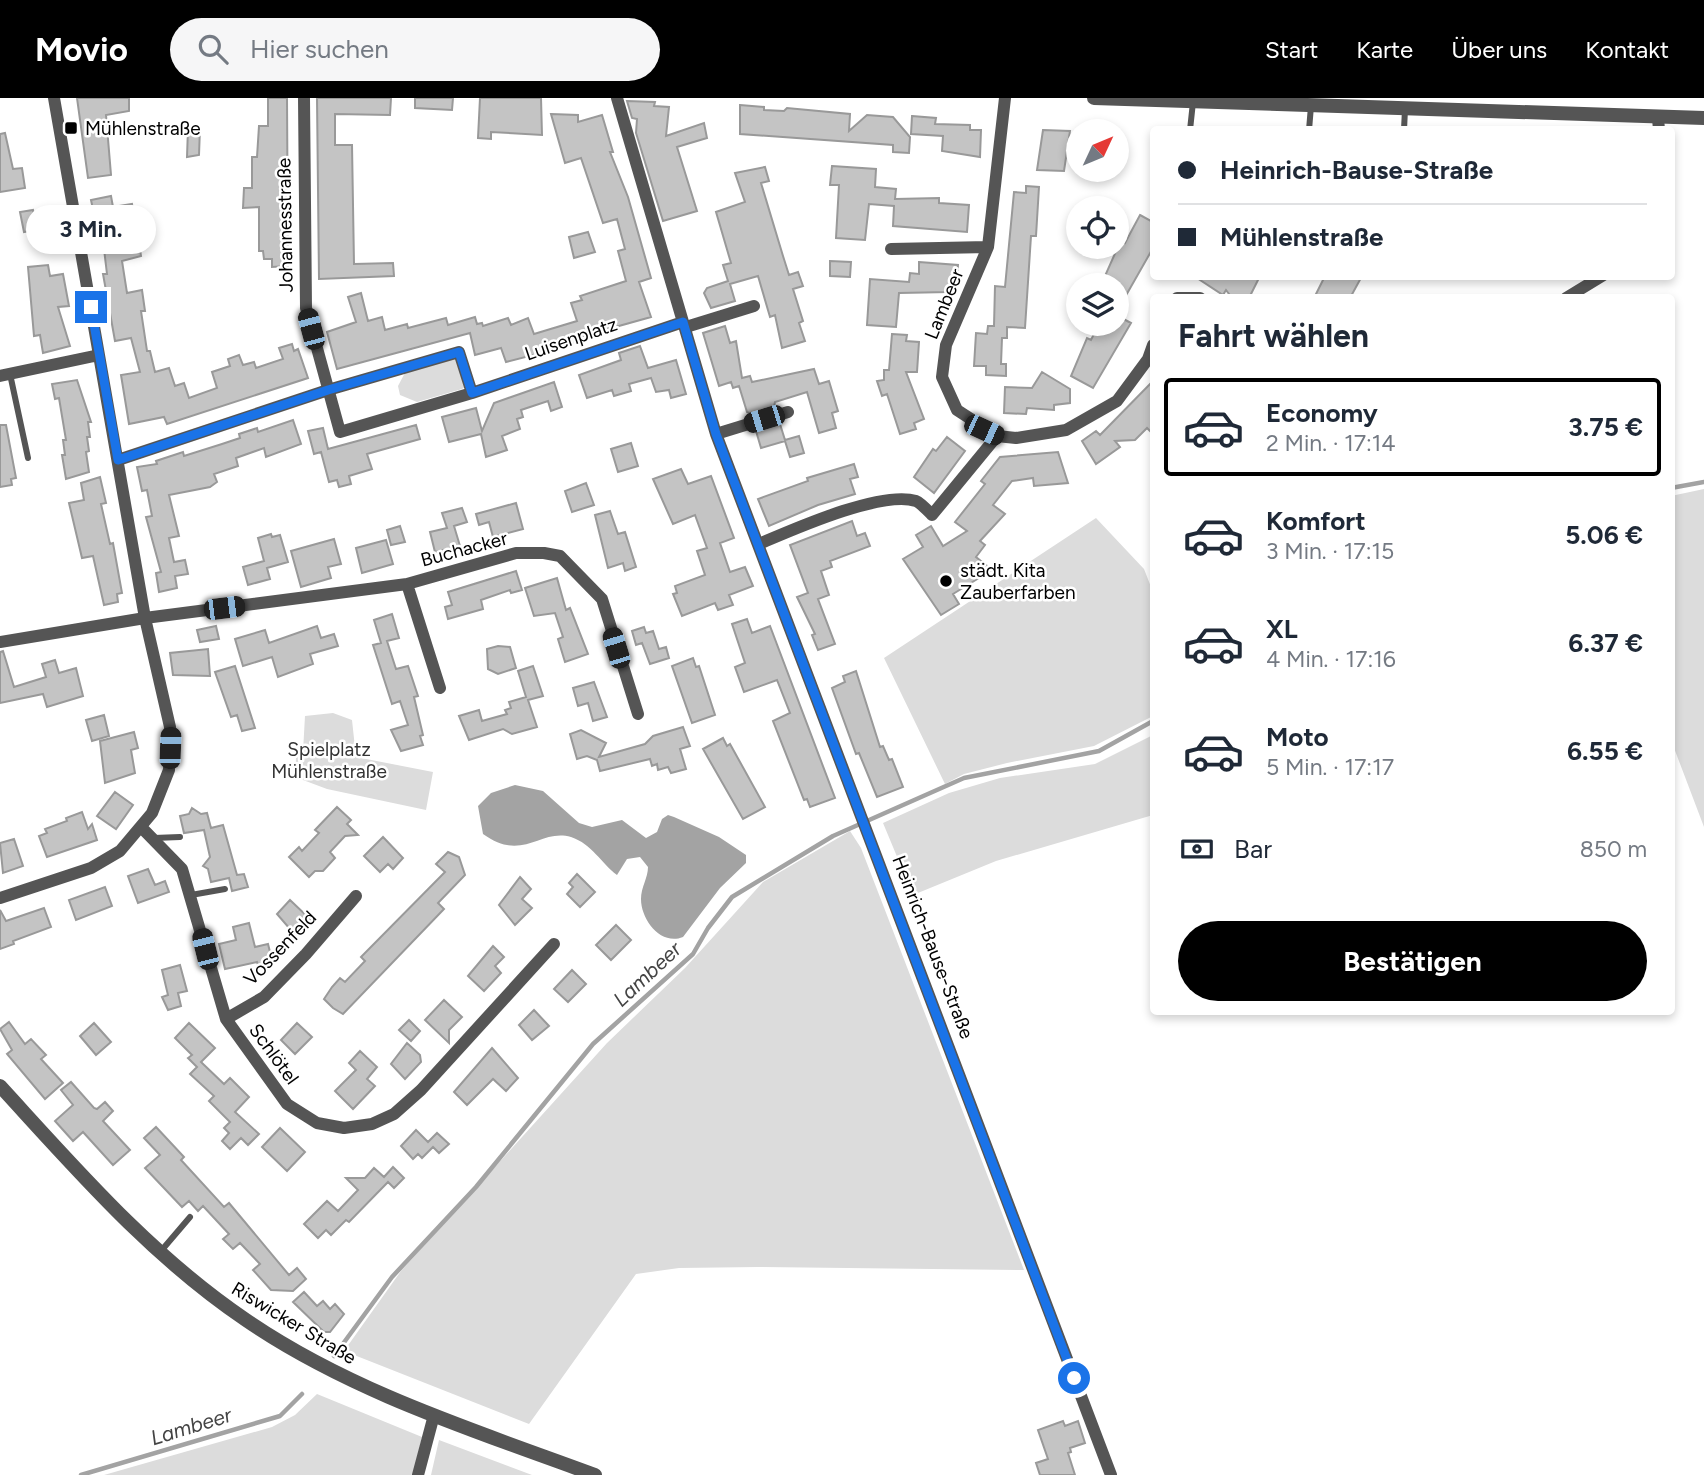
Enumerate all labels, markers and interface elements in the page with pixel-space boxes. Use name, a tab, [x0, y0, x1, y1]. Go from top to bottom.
search box	[170, 18, 660, 81]
text: Movio	[35, 30, 128, 69]
icon: search	[194, 30, 232, 68]
text: Hier suchen	[250, 33, 389, 65]
text: Start	[1265, 35, 1318, 64]
text: Karte	[1356, 35, 1413, 64]
text: Über uns	[1451, 35, 1547, 64]
text: Kontakt	[1585, 35, 1669, 64]
place label: Mühlenstraße	[85, 117, 201, 140]
north arrow	[1066, 119, 1129, 182]
map controls	[1066, 119, 1129, 336]
marker: Mühlenstraße	[63, 120, 79, 136]
text: Heinrich-Bause-Straße	[1220, 154, 1493, 186]
street label: Johannesstraße	[272, 157, 298, 293]
button: locate	[1066, 196, 1129, 259]
callout: 3 Min.	[26, 206, 156, 254]
text: 3 Min.	[60, 215, 122, 243]
text: Mühlenstraße	[1220, 221, 1383, 253]
street label: Lambeer	[919, 265, 969, 343]
button: layers	[1066, 273, 1129, 336]
route end	[75, 291, 107, 323]
car	[296, 306, 327, 352]
street label: Luisenplatz	[522, 312, 620, 366]
text: Fahrt wählen	[1178, 317, 1369, 355]
icon: car	[1182, 396, 1245, 459]
text: Economy	[1266, 397, 1378, 429]
car	[741, 403, 788, 435]
text: 3.75 €	[1568, 411, 1643, 443]
car	[961, 412, 1008, 448]
text: 2 Min. · 17:14	[1266, 429, 1396, 457]
icon: car	[1182, 504, 1245, 567]
text: Komfort	[1266, 505, 1366, 537]
text: 5.06 €	[1565, 519, 1643, 551]
street label: Buchacker	[418, 526, 510, 572]
text: 3 Min. · 17:15	[1266, 537, 1394, 565]
place label: städt. Kita Zauberfarben	[960, 559, 1076, 604]
marker: städt. Kita Zauberfarben	[938, 573, 954, 589]
car	[202, 595, 247, 621]
icon: car	[1182, 612, 1245, 675]
text: XL	[1266, 613, 1298, 645]
car	[600, 625, 633, 671]
text: 6.37 €	[1568, 627, 1643, 659]
text: 4 Min. · 17:16	[1266, 645, 1396, 673]
icon: car	[1182, 720, 1245, 783]
text: Moto	[1266, 721, 1329, 753]
car	[159, 727, 182, 769]
text: 6.55 €	[1567, 735, 1643, 767]
park label: Spielplatz Mühlenstraße	[271, 738, 387, 783]
text: 5 Min. · 17:17	[1266, 753, 1394, 781]
icon: cash	[1178, 830, 1216, 868]
text: Bar	[1234, 833, 1272, 865]
text: 850 m	[1580, 835, 1647, 863]
street label: Heinrich-Bause-Straße	[887, 852, 979, 1042]
street label: Vossenfeld	[239, 906, 321, 990]
button: Bestätigen	[1178, 921, 1647, 1001]
car	[190, 926, 221, 972]
water label: Lambeer	[608, 936, 687, 1012]
street label: Schlötel	[244, 1019, 304, 1089]
street label: Riswicker Straße	[228, 1277, 360, 1369]
route start	[1058, 1362, 1090, 1394]
water label: Lambeer	[147, 1402, 235, 1450]

